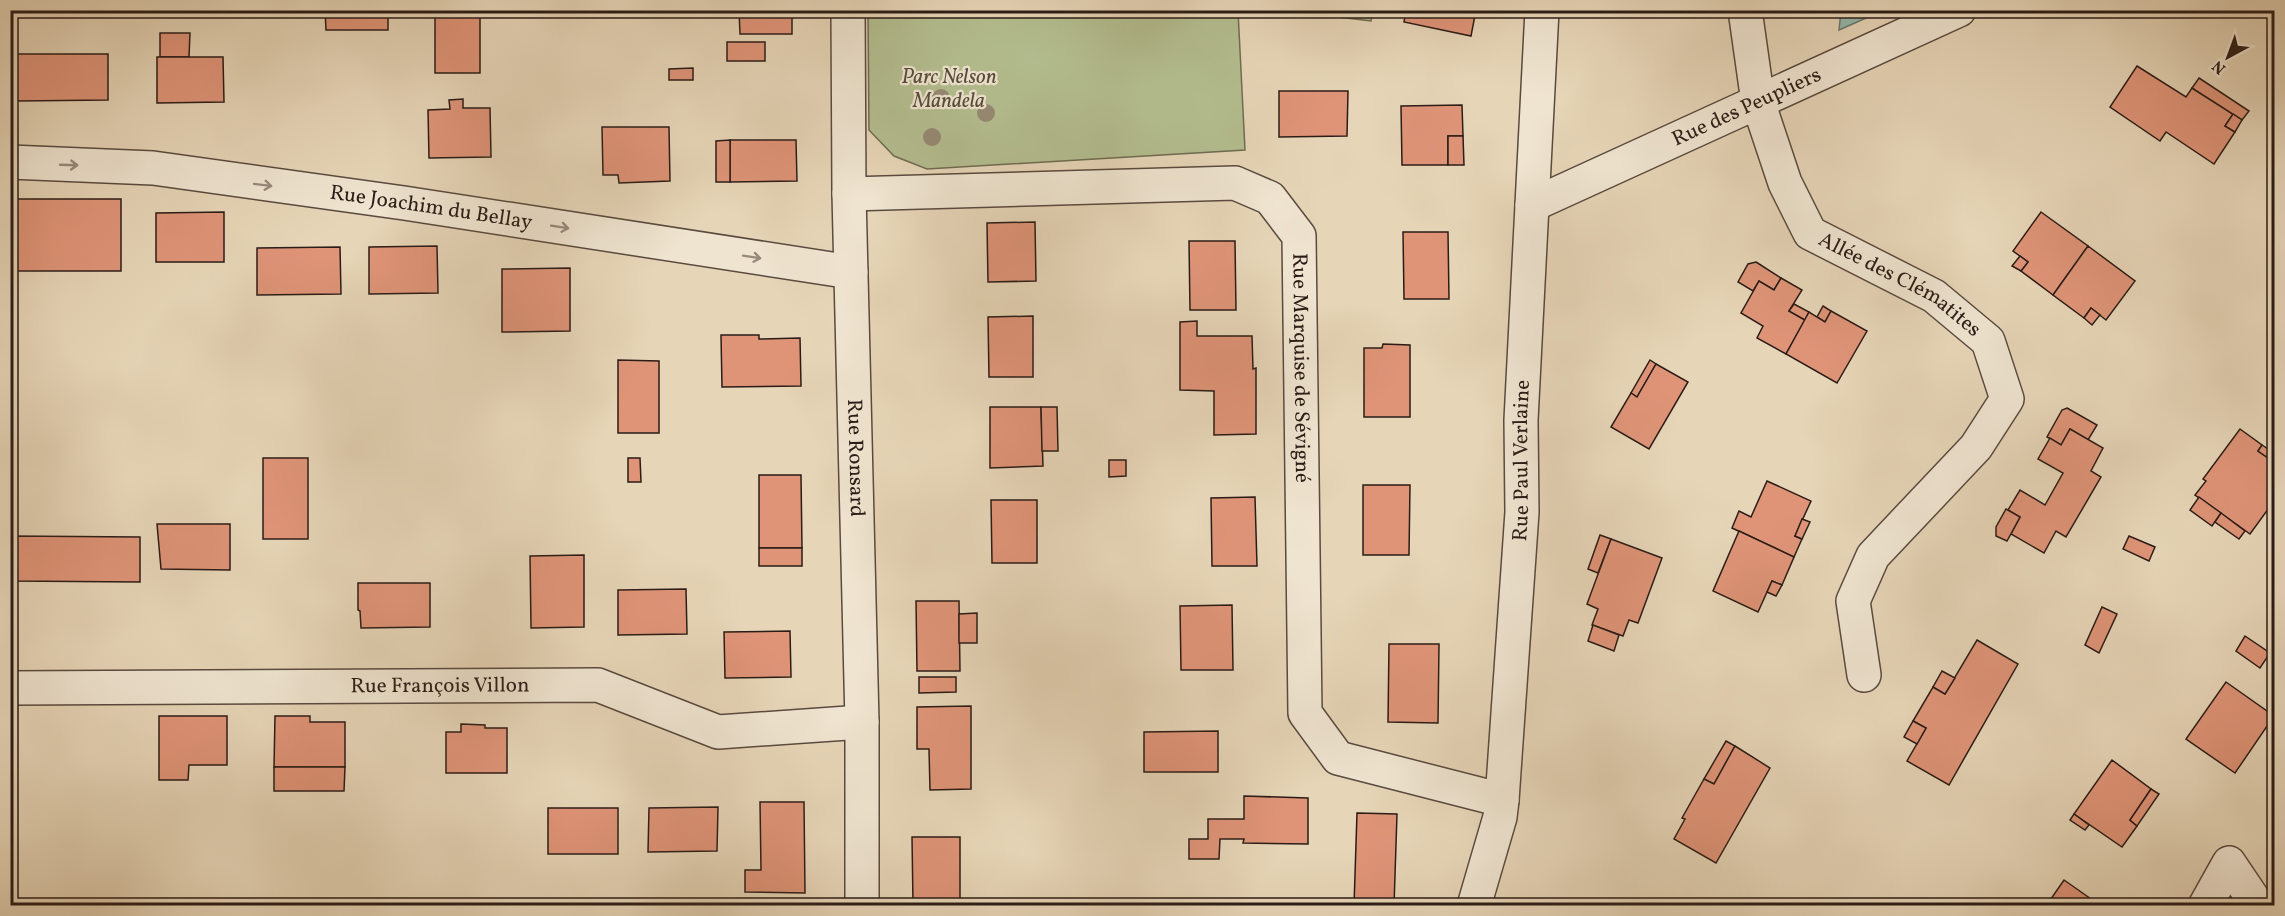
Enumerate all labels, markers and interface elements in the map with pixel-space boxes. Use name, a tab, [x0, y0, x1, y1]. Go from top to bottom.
north arrow	[2198, 27, 2258, 87]
text: N	[2208, 54, 2231, 79]
street label: Rue des Peupliers	[1667, 60, 1826, 154]
park label: Parc Nelson Mandela	[901, 63, 997, 116]
one-way arrow	[58, 159, 78, 170]
street label: Rue Joachim du Bellay	[328, 178, 535, 237]
one-way arrow	[252, 179, 272, 190]
one-way arrow	[549, 222, 569, 233]
street label: Allée des Clématites	[1813, 225, 1987, 344]
one-way arrow	[742, 251, 762, 262]
street label: Rue Marquise de Sévigné	[1285, 253, 1317, 483]
street label: Rue Paul Verlaine	[1506, 379, 1538, 542]
street label: Rue Ronsard	[840, 398, 871, 517]
street label: Rue François Villon	[350, 671, 529, 701]

